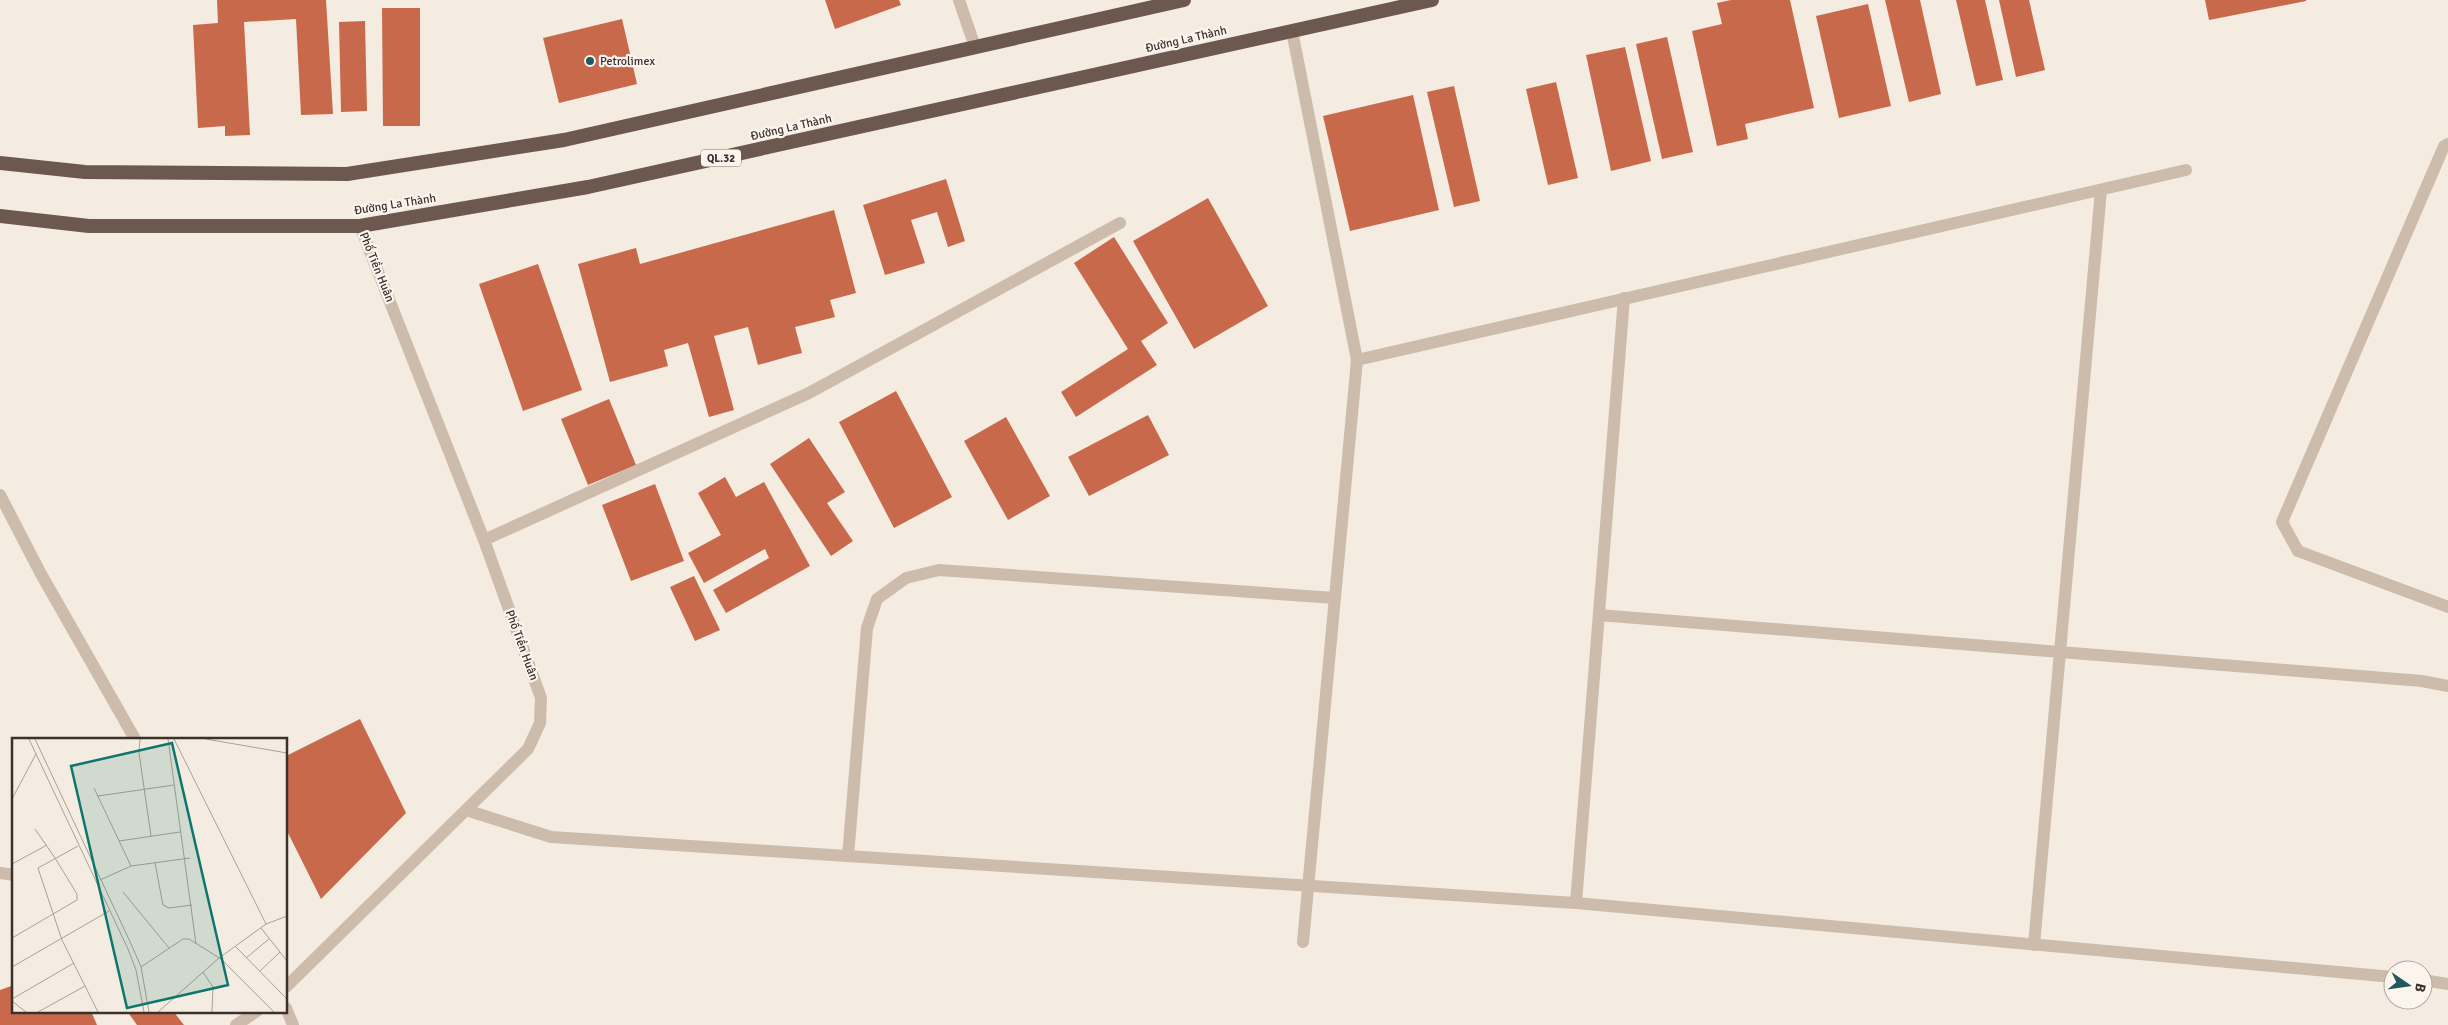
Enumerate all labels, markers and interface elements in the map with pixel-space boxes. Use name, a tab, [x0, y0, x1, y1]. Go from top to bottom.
street label: Đường La Thành	[1144, 23, 1228, 56]
place label: Petrolimex	[600, 54, 655, 69]
marker: Petrolimex	[584, 55, 596, 67]
street label: Đường La Thành	[749, 111, 833, 144]
road number: QL.32	[701, 150, 741, 167]
street label: Đường La Thành	[353, 191, 437, 218]
street label: Phố Tiền Huân	[356, 230, 397, 304]
street label: Phố Tiền Huân	[502, 608, 541, 682]
inset map	[12, 738, 288, 1012]
north arrow	[2383, 960, 2433, 1010]
text: B	[2411, 982, 2429, 994]

